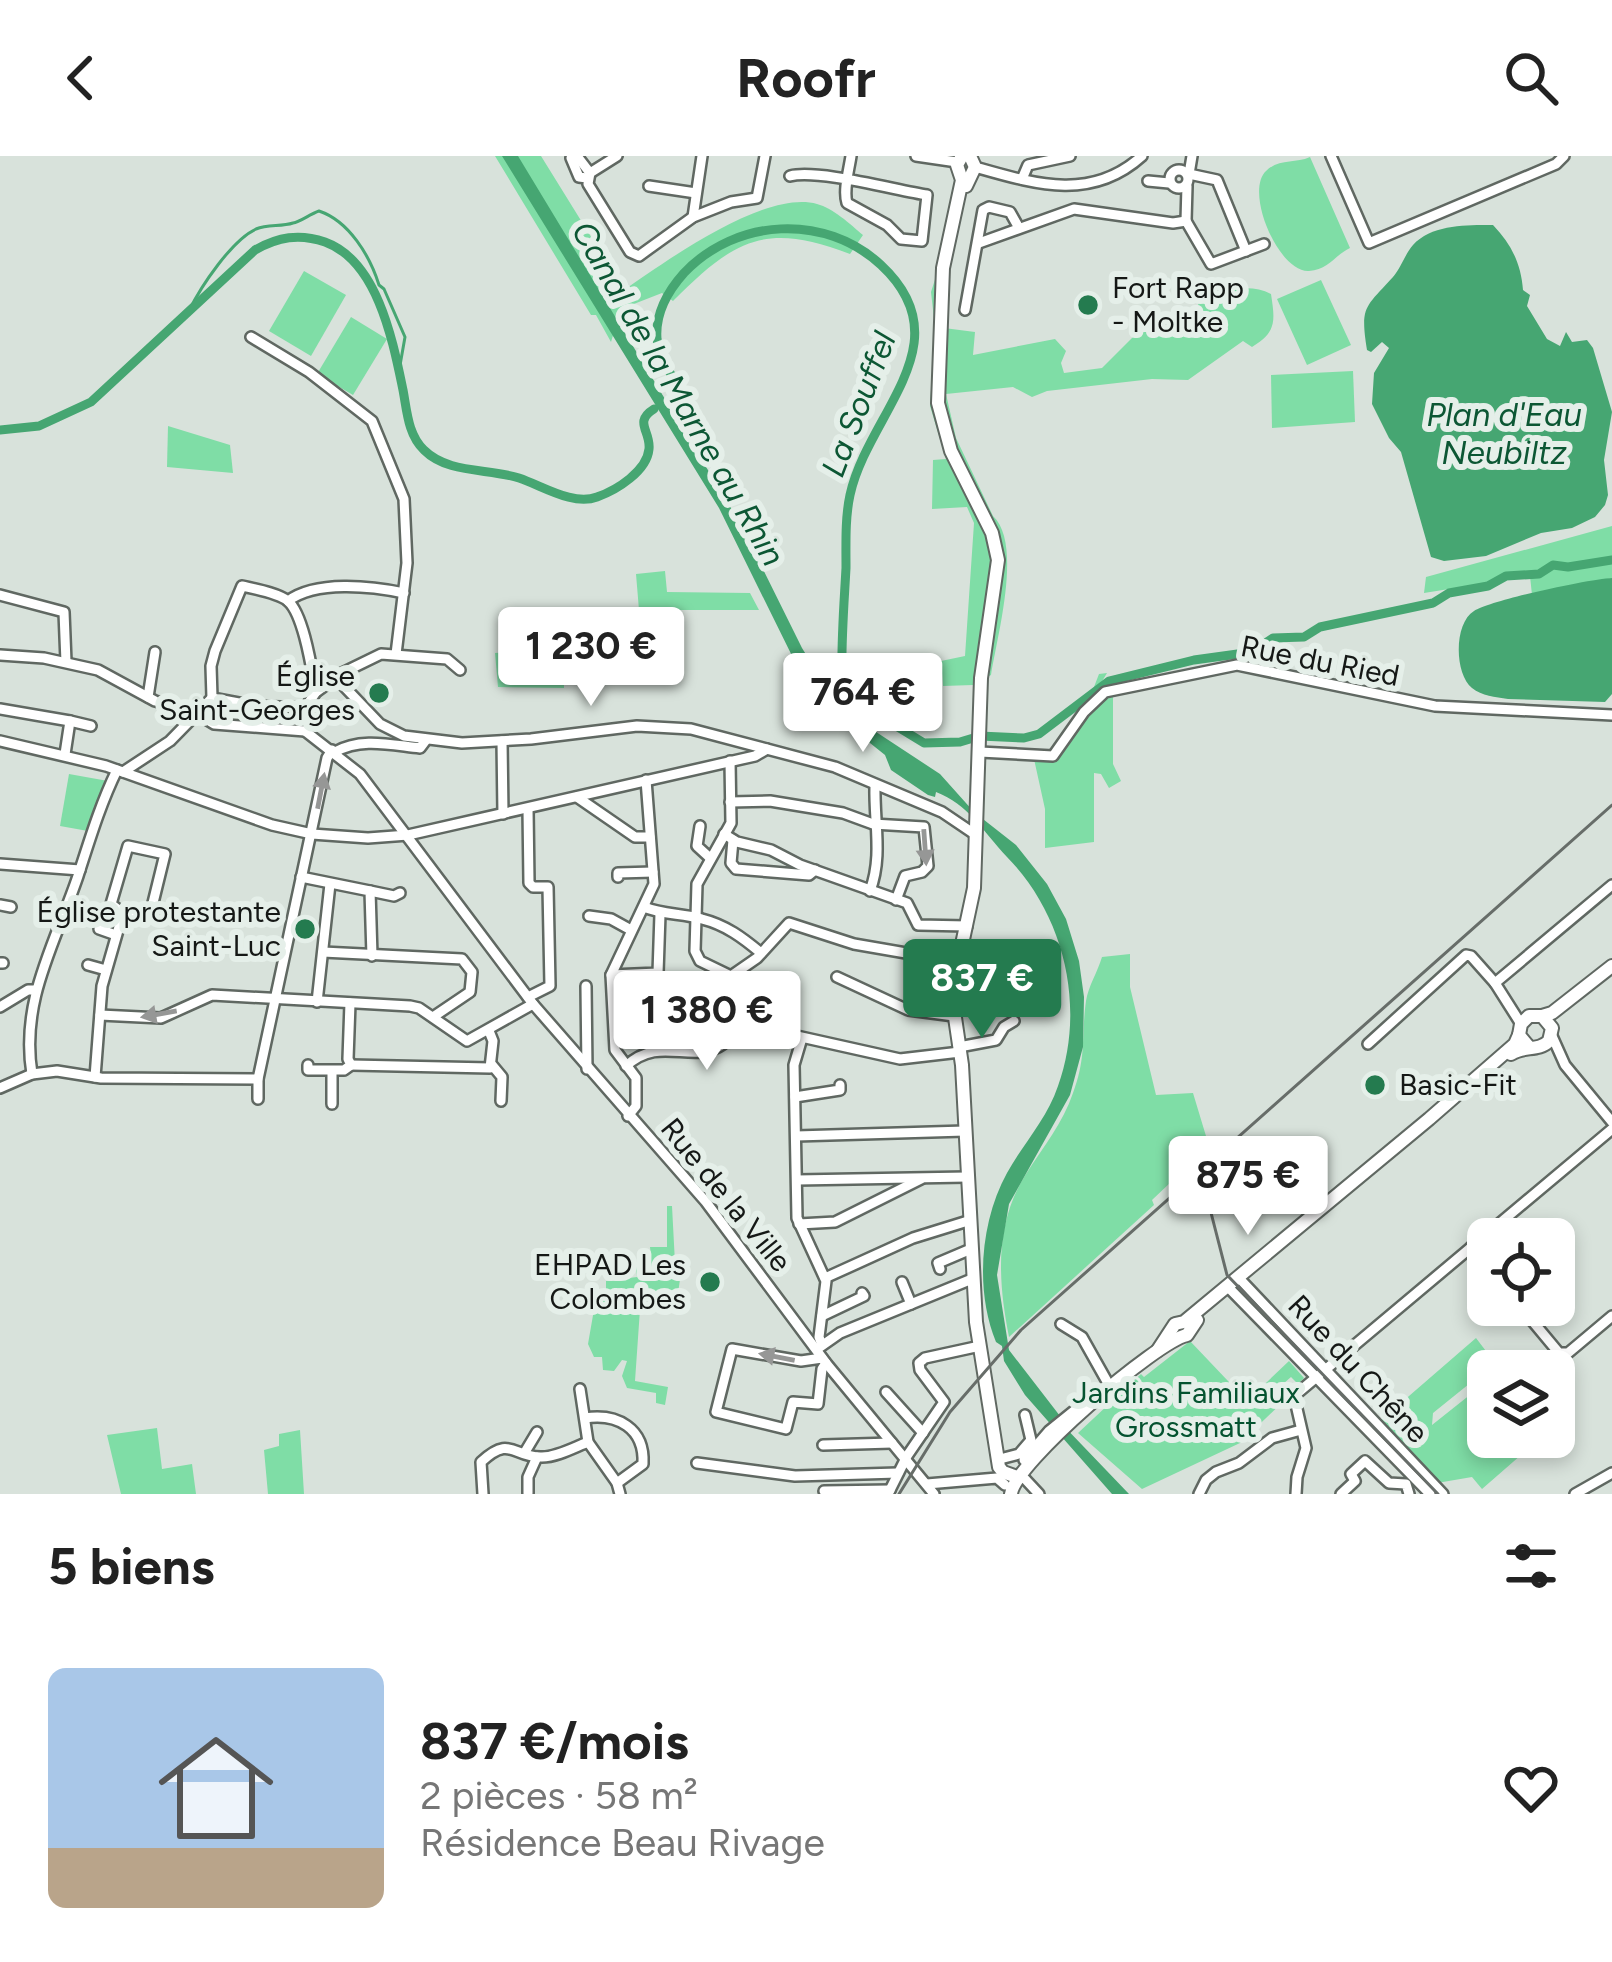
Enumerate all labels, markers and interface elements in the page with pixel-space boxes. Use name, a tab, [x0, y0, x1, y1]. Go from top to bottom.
icon: back	[48, 45, 114, 111]
icon: search	[1498, 45, 1564, 111]
text: Roofr	[736, 46, 876, 111]
water label: Canal de la Marne au Rhin	[564, 214, 793, 572]
place label: Fort Rapp - Moltke	[1112, 269, 1244, 340]
marker: Fort Rapp - Moltke	[1075, 292, 1101, 318]
water label: La Souffel	[813, 326, 904, 482]
water label: Plan d'Eau Neubiltz	[1426, 395, 1582, 472]
pin: 1 230 €	[480, 607, 702, 709]
text: 1 230 €	[525, 622, 657, 669]
street label: Rue du Ried	[1238, 627, 1403, 694]
pin: 764 €	[779, 653, 947, 755]
place label: Église Saint-Georges	[159, 657, 355, 728]
text: 764 €	[810, 668, 916, 715]
marker: Église Saint-Georges	[366, 680, 392, 706]
one-way arrow	[312, 772, 331, 810]
one-way arrow	[916, 829, 935, 867]
place label: Église protestante Saint-Luc	[36, 893, 281, 964]
marker: Église protestante Saint-Luc	[292, 916, 318, 942]
pin: 837 €	[898, 939, 1066, 1041]
text: 837 €	[930, 954, 1034, 1001]
pin: 1 380 €	[596, 971, 818, 1073]
text: 1 380 €	[641, 986, 773, 1033]
one-way arrow	[140, 1005, 178, 1024]
place label: Basic-Fit	[1399, 1066, 1517, 1103]
marker: Basic-Fit	[1362, 1072, 1388, 1098]
street label: Rue de la Ville	[653, 1110, 800, 1279]
pin: 875 €	[1164, 1136, 1332, 1238]
text: 875 €	[1196, 1151, 1300, 1198]
map controls	[1467, 1218, 1575, 1458]
button: locate	[1467, 1218, 1575, 1326]
place label: EHPAD Les Colombes	[534, 1246, 686, 1317]
marker: EHPAD Les Colombes	[697, 1269, 723, 1295]
street label: Rue du Chêne	[1280, 1287, 1436, 1450]
one-way arrow	[758, 1347, 796, 1366]
button: layers	[1467, 1350, 1575, 1458]
park label: Jardins Familiaux Grossmatt	[1072, 1374, 1300, 1445]
icon: filters	[1498, 1533, 1564, 1599]
text: 5 biens	[48, 1536, 215, 1597]
text: 837 €/mois	[420, 1711, 689, 1772]
icon: home	[144, 1716, 288, 1860]
icon: heart	[1498, 1755, 1564, 1821]
text: 2 pièces · 58 m²	[420, 1772, 698, 1819]
text: Résidence Beau Rivage	[420, 1819, 825, 1866]

